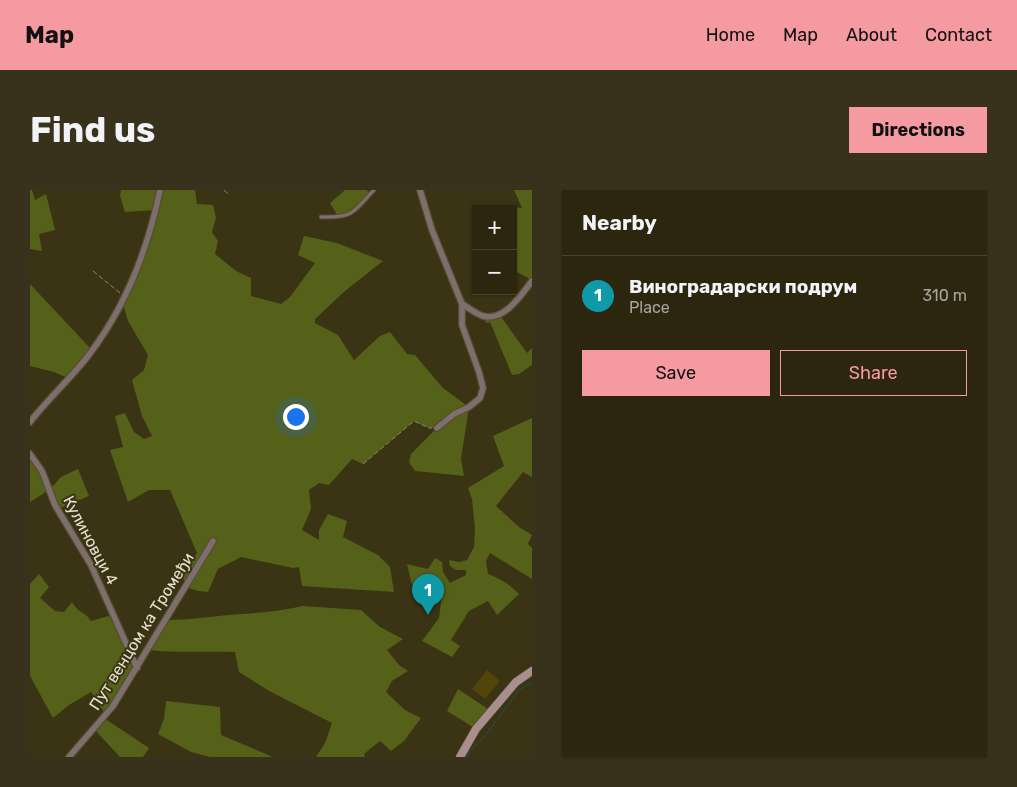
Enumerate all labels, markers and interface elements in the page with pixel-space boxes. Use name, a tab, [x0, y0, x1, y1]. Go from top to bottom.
text: Map	[25, 21, 74, 49]
text: Home	[706, 24, 755, 46]
text: Map	[783, 24, 818, 46]
text: About	[846, 24, 897, 46]
text: Contact	[925, 24, 992, 46]
button: Directions	[849, 107, 987, 153]
text: Find us	[30, 109, 155, 151]
map controls	[472, 205, 517, 295]
button: +	[472, 205, 517, 250]
text: Nearby	[582, 210, 657, 235]
button: −	[472, 250, 517, 295]
text: Виноградарски подрум	[629, 275, 857, 298]
text: 1	[594, 286, 602, 305]
text: 310 m	[923, 286, 967, 305]
text: Place	[629, 298, 670, 317]
button: Save	[582, 350, 770, 396]
button: Share	[780, 350, 967, 396]
your location	[283, 404, 309, 430]
street label: Кулиновци 4	[59, 492, 122, 588]
street label: Пут венцом ка Тромеђи	[85, 549, 198, 714]
pin: 1	[412, 574, 444, 615]

